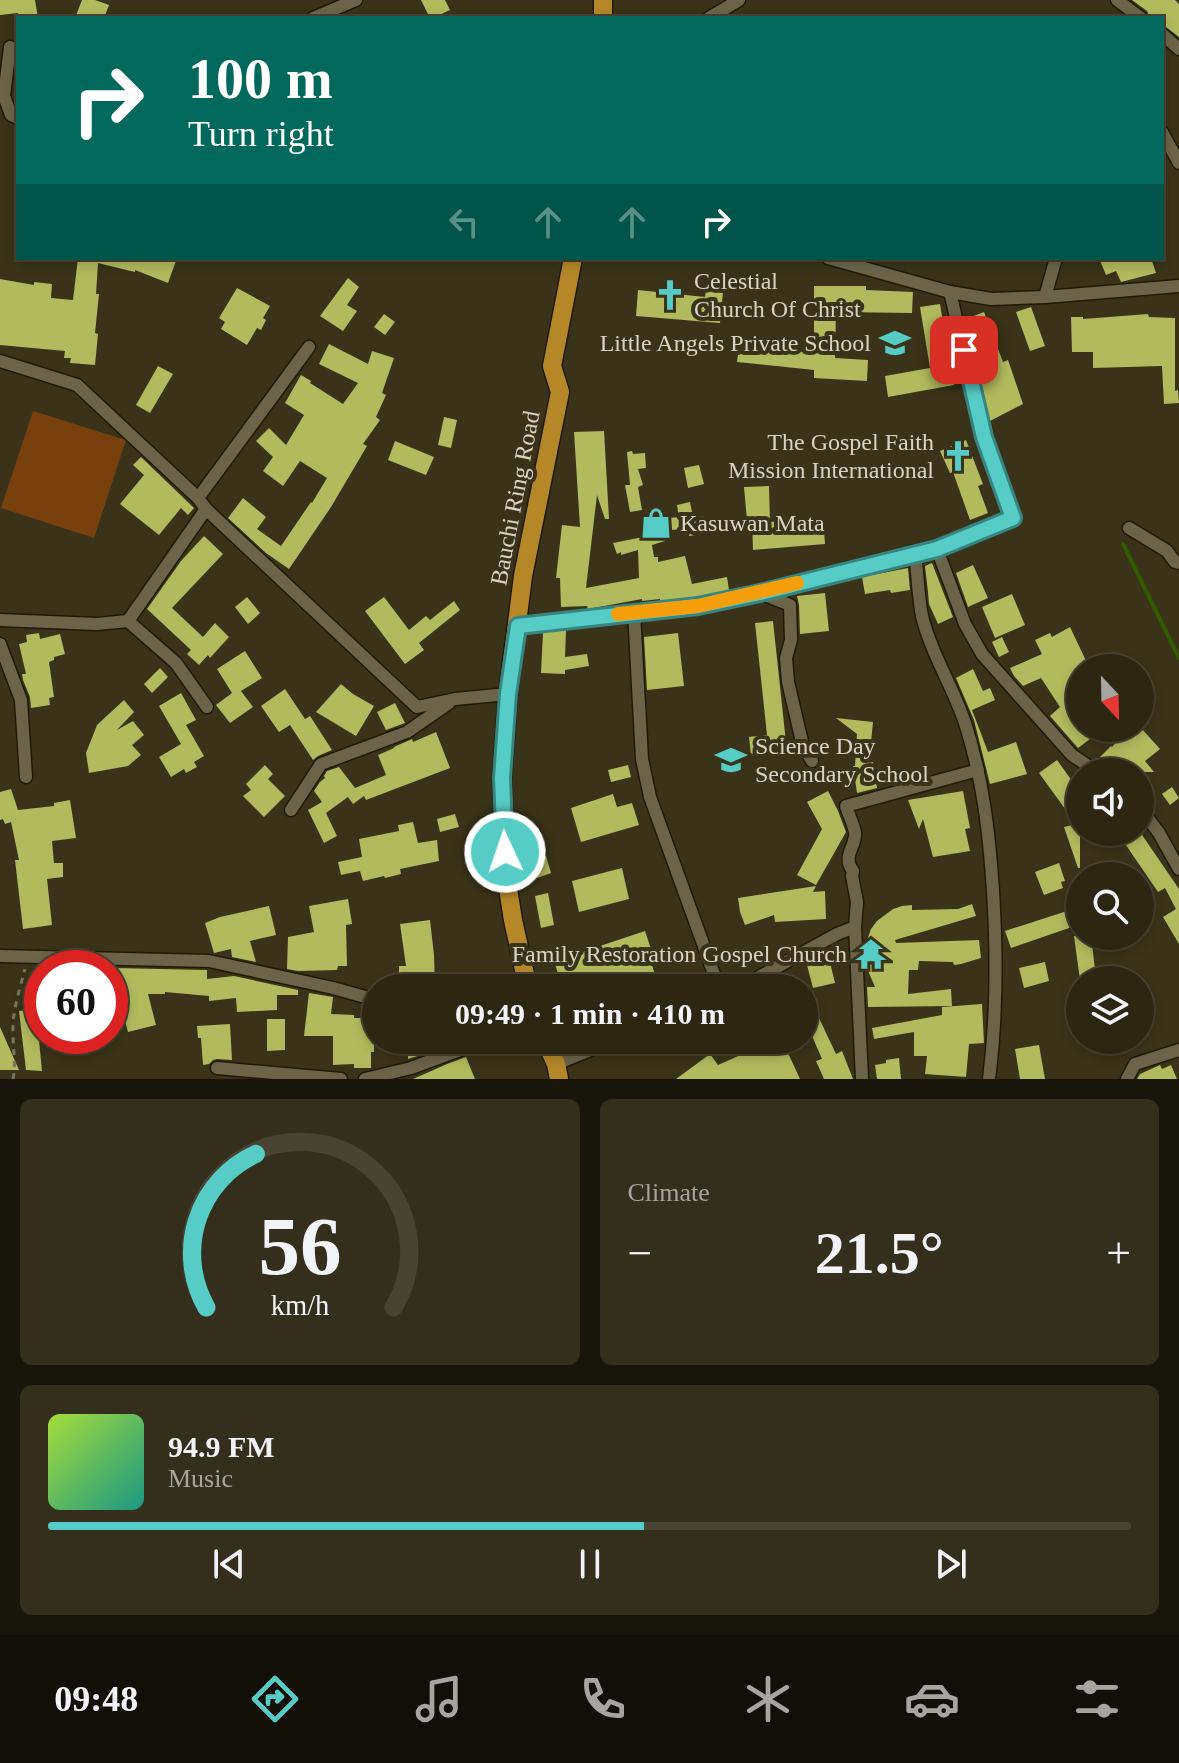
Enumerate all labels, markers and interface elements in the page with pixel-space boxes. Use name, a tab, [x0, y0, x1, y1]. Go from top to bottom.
icon: right	[56, 48, 160, 152]
text: 100 m	[188, 48, 333, 110]
text: Turn right	[188, 114, 334, 154]
icon: left	[442, 200, 486, 244]
icon: ahead	[526, 200, 570, 244]
icon: ahead	[610, 200, 654, 244]
icon: right	[694, 200, 738, 244]
place label: Celestial Church Of Christ	[694, 268, 861, 322]
church icon: Celestial Church Of Christ	[653, 278, 687, 312]
pin	[930, 316, 998, 384]
school or university icon: Little Angels Private School	[878, 326, 912, 360]
icon: arrive	[942, 328, 986, 372]
place label: Little Angels Private School	[600, 330, 871, 356]
street label: Bauchi Ring Road	[485, 408, 545, 588]
place label: The Gospel Faith Mission International	[728, 429, 934, 483]
church icon: The Gospel Faith Mission International	[941, 439, 975, 473]
shop icon: Kasuwan Mata	[639, 506, 673, 540]
place label: Kasuwan Mata	[680, 510, 825, 536]
north arrow	[1066, 654, 1154, 742]
map controls	[1066, 654, 1154, 1054]
place label: Science Day Secondary School	[755, 733, 929, 787]
school or university icon: Science Day Secondary School	[714, 743, 748, 777]
button: sound	[1066, 758, 1154, 846]
position arrow	[463, 810, 547, 894]
button: search	[1066, 862, 1154, 950]
temple icon: Family Restoration Gospel Church	[854, 937, 888, 971]
place label: Family Restoration Gospel Church	[512, 941, 847, 967]
speed limit sign: 60	[24, 950, 128, 1054]
button: layers	[1066, 966, 1154, 1054]
text: 09:49 · 1 min · 410 m	[455, 997, 725, 1030]
text: Climate	[628, 1178, 710, 1207]
text: 56	[258, 1200, 341, 1292]
text: 21.5°	[815, 1220, 944, 1286]
text: −	[628, 1229, 652, 1278]
text: +	[1106, 1229, 1131, 1278]
text: km/h	[270, 1290, 329, 1321]
text: 94.9 FM	[168, 1430, 275, 1463]
text: Music	[168, 1464, 233, 1493]
icon: previous	[207, 1542, 251, 1586]
icon: pause	[568, 1542, 612, 1586]
icon: next	[929, 1542, 973, 1586]
icon: directions	[247, 1671, 303, 1727]
icon: music	[411, 1671, 467, 1727]
icon: phone	[575, 1671, 631, 1727]
icon: climate	[740, 1671, 796, 1727]
icon: car	[904, 1671, 960, 1727]
icon: filters	[1069, 1671, 1125, 1727]
text: 09:48	[54, 1679, 138, 1719]

